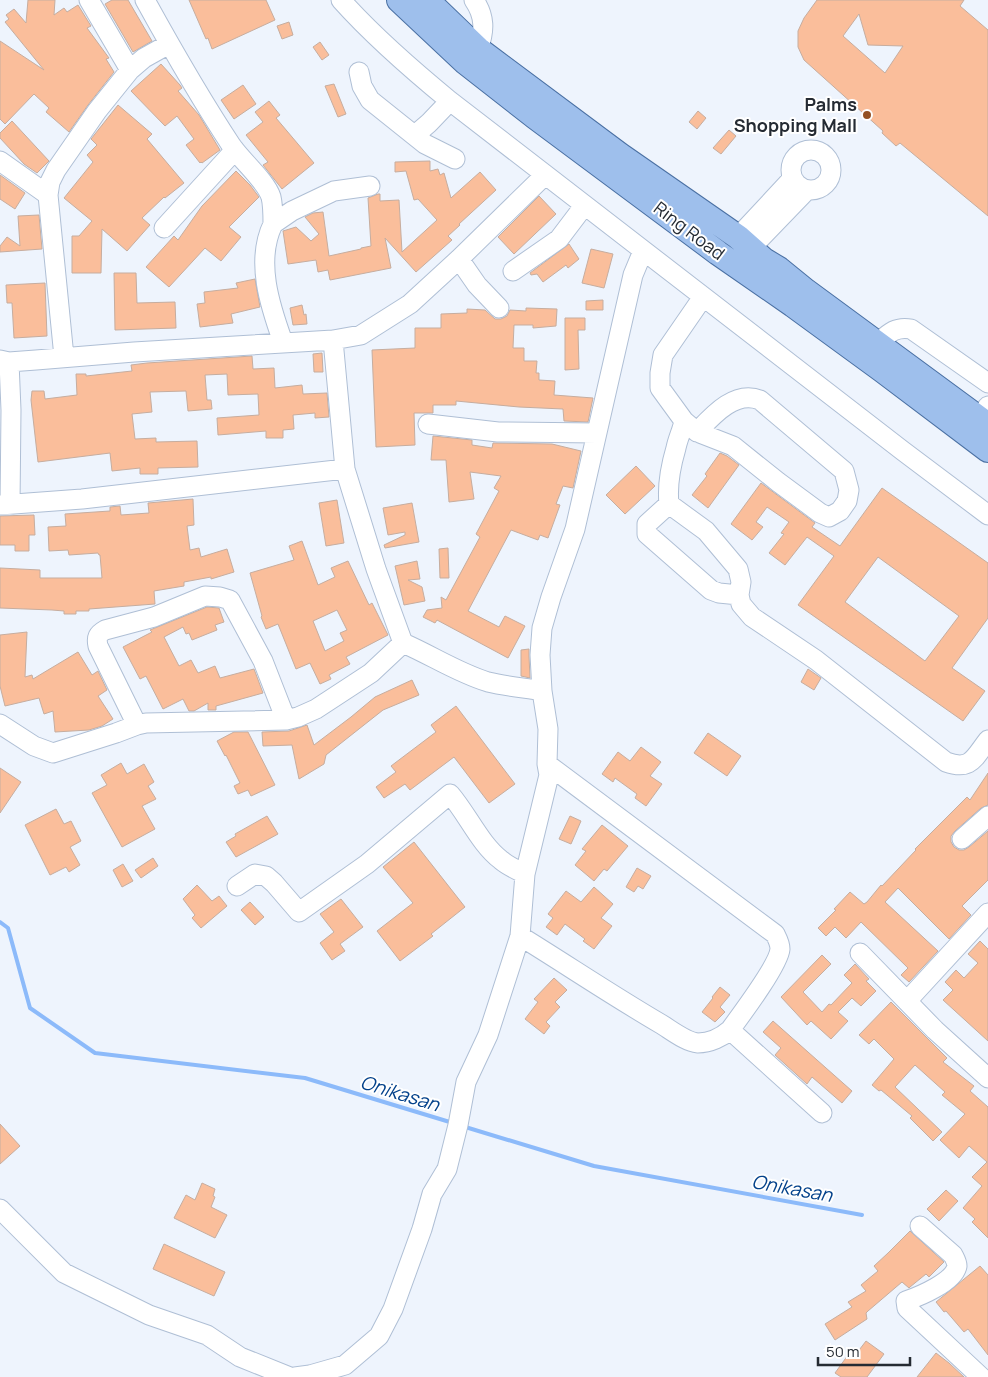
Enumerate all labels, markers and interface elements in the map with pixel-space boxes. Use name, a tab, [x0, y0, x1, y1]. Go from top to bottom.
place label: Palms Shopping Mall	[734, 92, 857, 137]
marker: Palms Shopping Mall	[861, 109, 873, 121]
street label: Ring Road	[649, 196, 730, 265]
water label: Onikasan	[357, 1069, 443, 1118]
water label: Onikasan	[750, 1168, 835, 1208]
scale bar	[818, 1334, 910, 1366]
text: 50 m	[826, 1341, 860, 1362]

